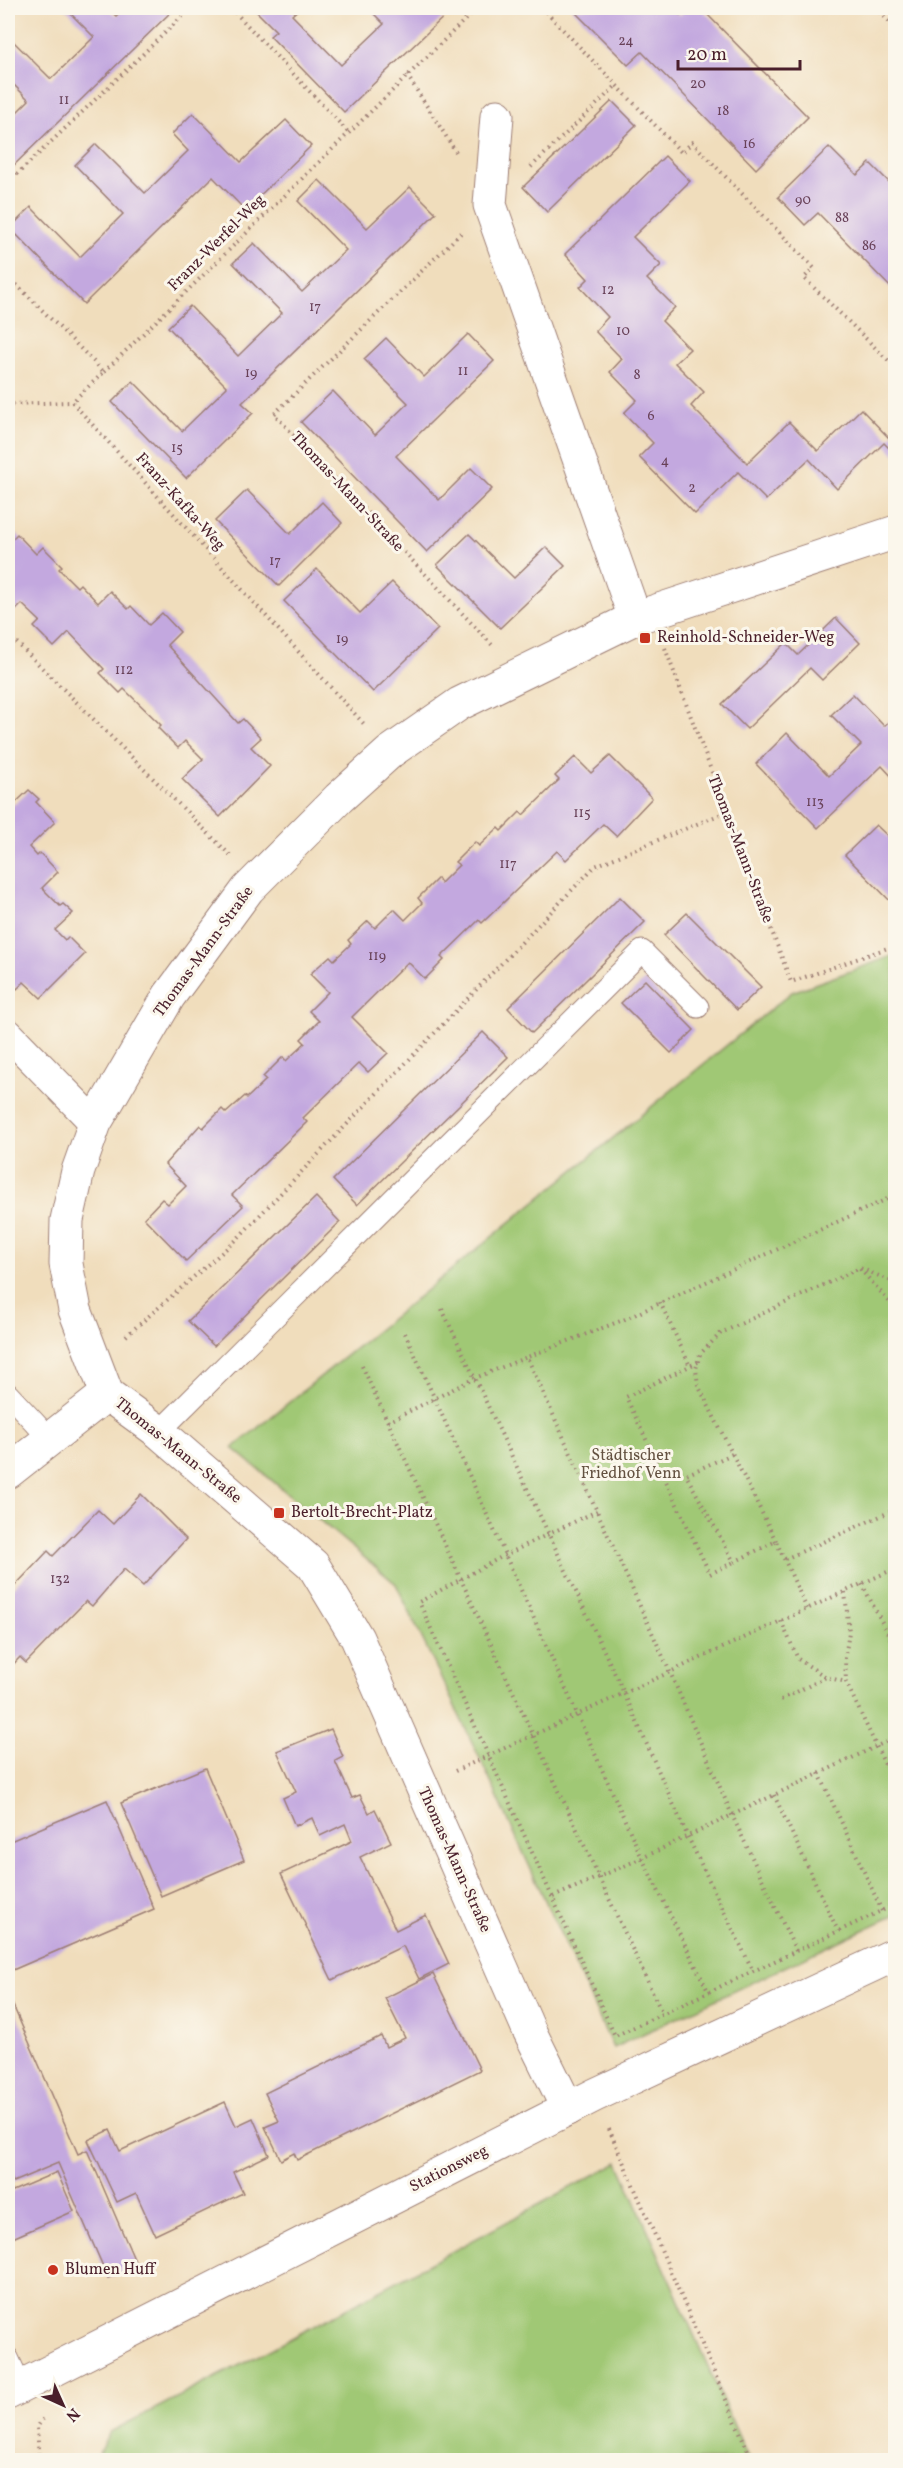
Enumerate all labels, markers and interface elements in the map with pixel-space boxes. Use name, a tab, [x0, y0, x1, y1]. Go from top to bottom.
house number: 24	[618, 32, 634, 51]
scale bar	[678, 33, 800, 71]
text: 20 m	[687, 43, 727, 68]
house number: 20	[690, 75, 706, 94]
house number: 11	[59, 91, 69, 110]
house number: 18	[717, 102, 729, 121]
house number: 16	[743, 135, 755, 154]
street label: Franz-Werfel-Weg	[163, 189, 271, 297]
house number: 90	[795, 191, 811, 210]
house number: 88	[835, 209, 849, 228]
house number: 86	[862, 237, 876, 256]
house number: 12	[602, 281, 614, 300]
house number: 17	[309, 298, 321, 317]
house number: 10	[616, 322, 630, 341]
house number: 11	[458, 362, 468, 381]
house number: 19	[245, 364, 257, 383]
house number: 8	[633, 366, 641, 385]
house number: 6	[647, 407, 655, 426]
street label: Thomas-Mann-Straße	[285, 427, 409, 557]
house number: 15	[171, 439, 183, 458]
street label: Franz-Kafka-Weg	[130, 448, 230, 556]
house number: 4	[661, 452, 669, 471]
house number: 2	[688, 479, 696, 498]
house number: 17	[269, 552, 281, 571]
place label: Reinhold-Schneider-Weg	[657, 627, 834, 649]
house number: 19	[336, 630, 348, 649]
marker: Reinhold-Schneider-Weg	[638, 631, 652, 645]
house number: 112	[115, 661, 133, 680]
street label: Thomas-Mann-Straße	[702, 772, 778, 926]
house number: 113	[806, 793, 824, 812]
house number: 115	[573, 804, 591, 823]
house number: 117	[499, 855, 517, 874]
street label: Thomas-Mann-Straße	[149, 882, 259, 1022]
house number: 119	[368, 947, 386, 966]
street label: Thomas-Mann-Straße	[110, 1393, 246, 1509]
park label: Städtischer Friedhof Venn	[581, 1445, 681, 1485]
place label: Bertolt-Brecht-Platz	[291, 1502, 433, 1524]
marker: Bertolt-Brecht-Platz	[272, 1506, 286, 1520]
house number: 132	[50, 1570, 70, 1589]
street label: Thomas-Mann-Straße	[412, 1784, 496, 1936]
street label: Stationsweg	[406, 2140, 492, 2198]
place label: Blumen Huff	[65, 2259, 156, 2281]
marker: Blumen Huff	[46, 2263, 60, 2277]
north arrow	[33, 2375, 93, 2435]
text: N	[60, 2402, 84, 2426]

